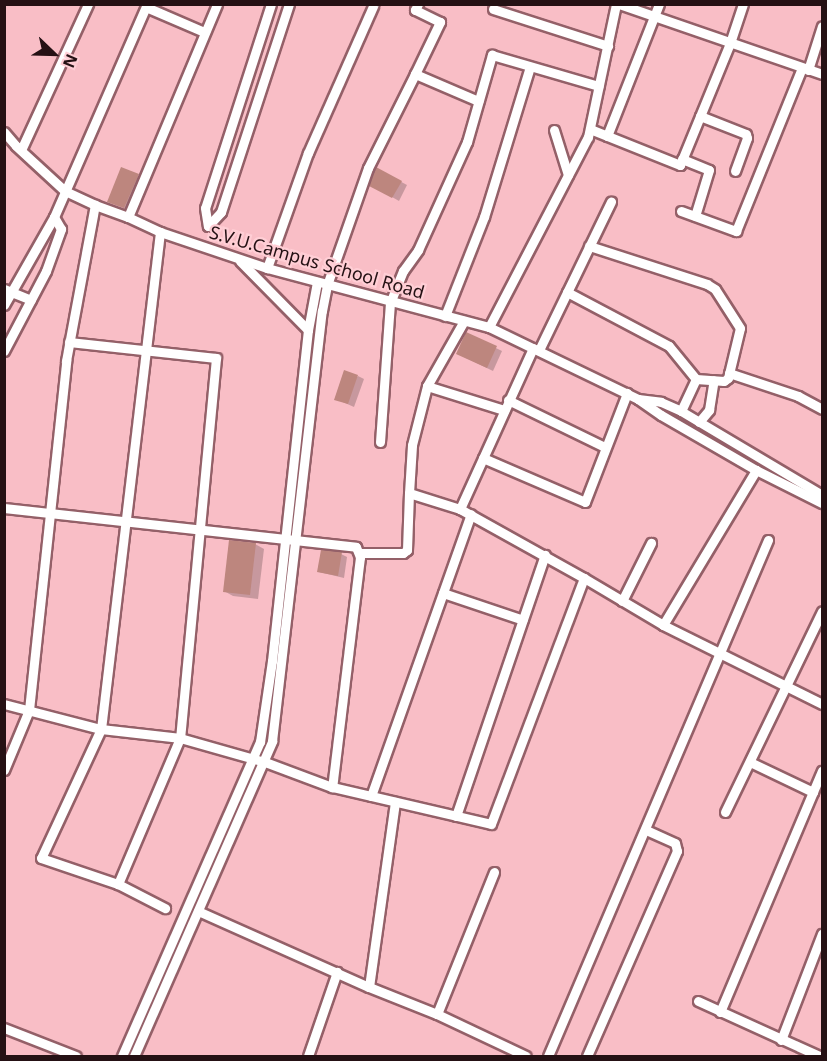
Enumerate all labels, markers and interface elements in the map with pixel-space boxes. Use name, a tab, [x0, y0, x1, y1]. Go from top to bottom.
north arrow	[24, 24, 84, 84]
text: N	[58, 51, 83, 71]
street label: S.V.U.Campus School Road	[207, 221, 427, 303]

